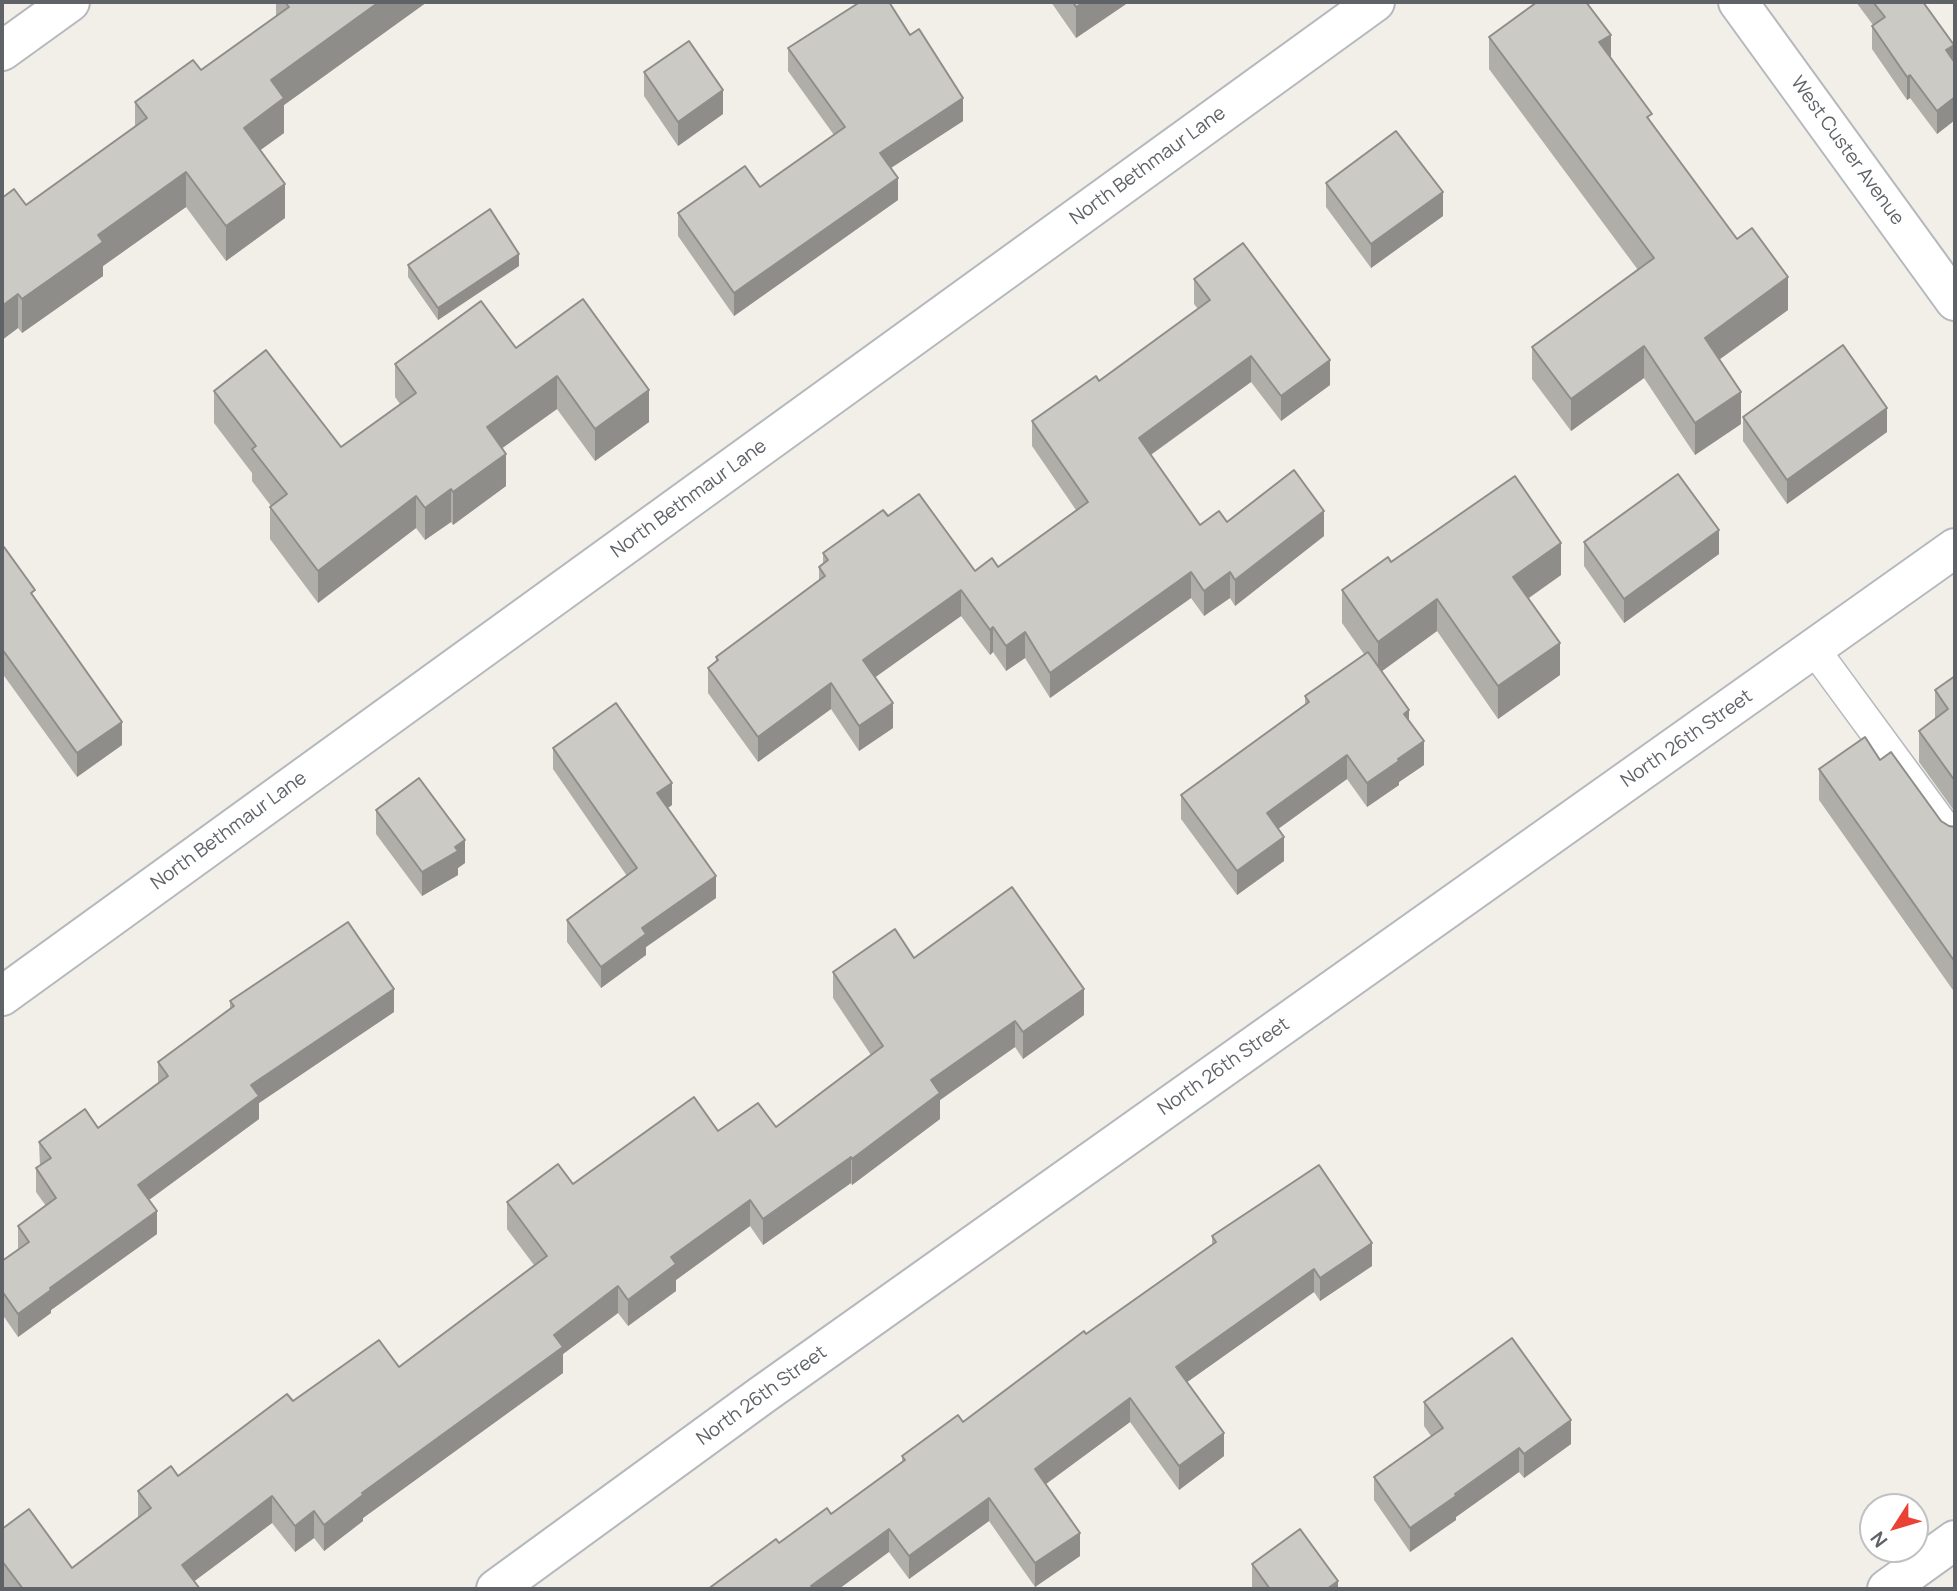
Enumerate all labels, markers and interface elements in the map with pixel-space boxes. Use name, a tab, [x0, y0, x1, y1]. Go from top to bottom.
street label: West Custer Avenue	[1785, 72, 1909, 230]
street label: North Bethmaur Lane	[1066, 102, 1230, 230]
street label: North Bethmaur Lane	[607, 435, 771, 563]
street label: North 26th Street	[1617, 685, 1757, 793]
street label: North Bethmaur Lane	[147, 767, 311, 895]
street label: North 26th Street	[1154, 1013, 1294, 1121]
street label: North 26th Street	[693, 1341, 831, 1451]
north arrow	[1859, 1493, 1929, 1563]
text: N	[1864, 1526, 1893, 1553]

